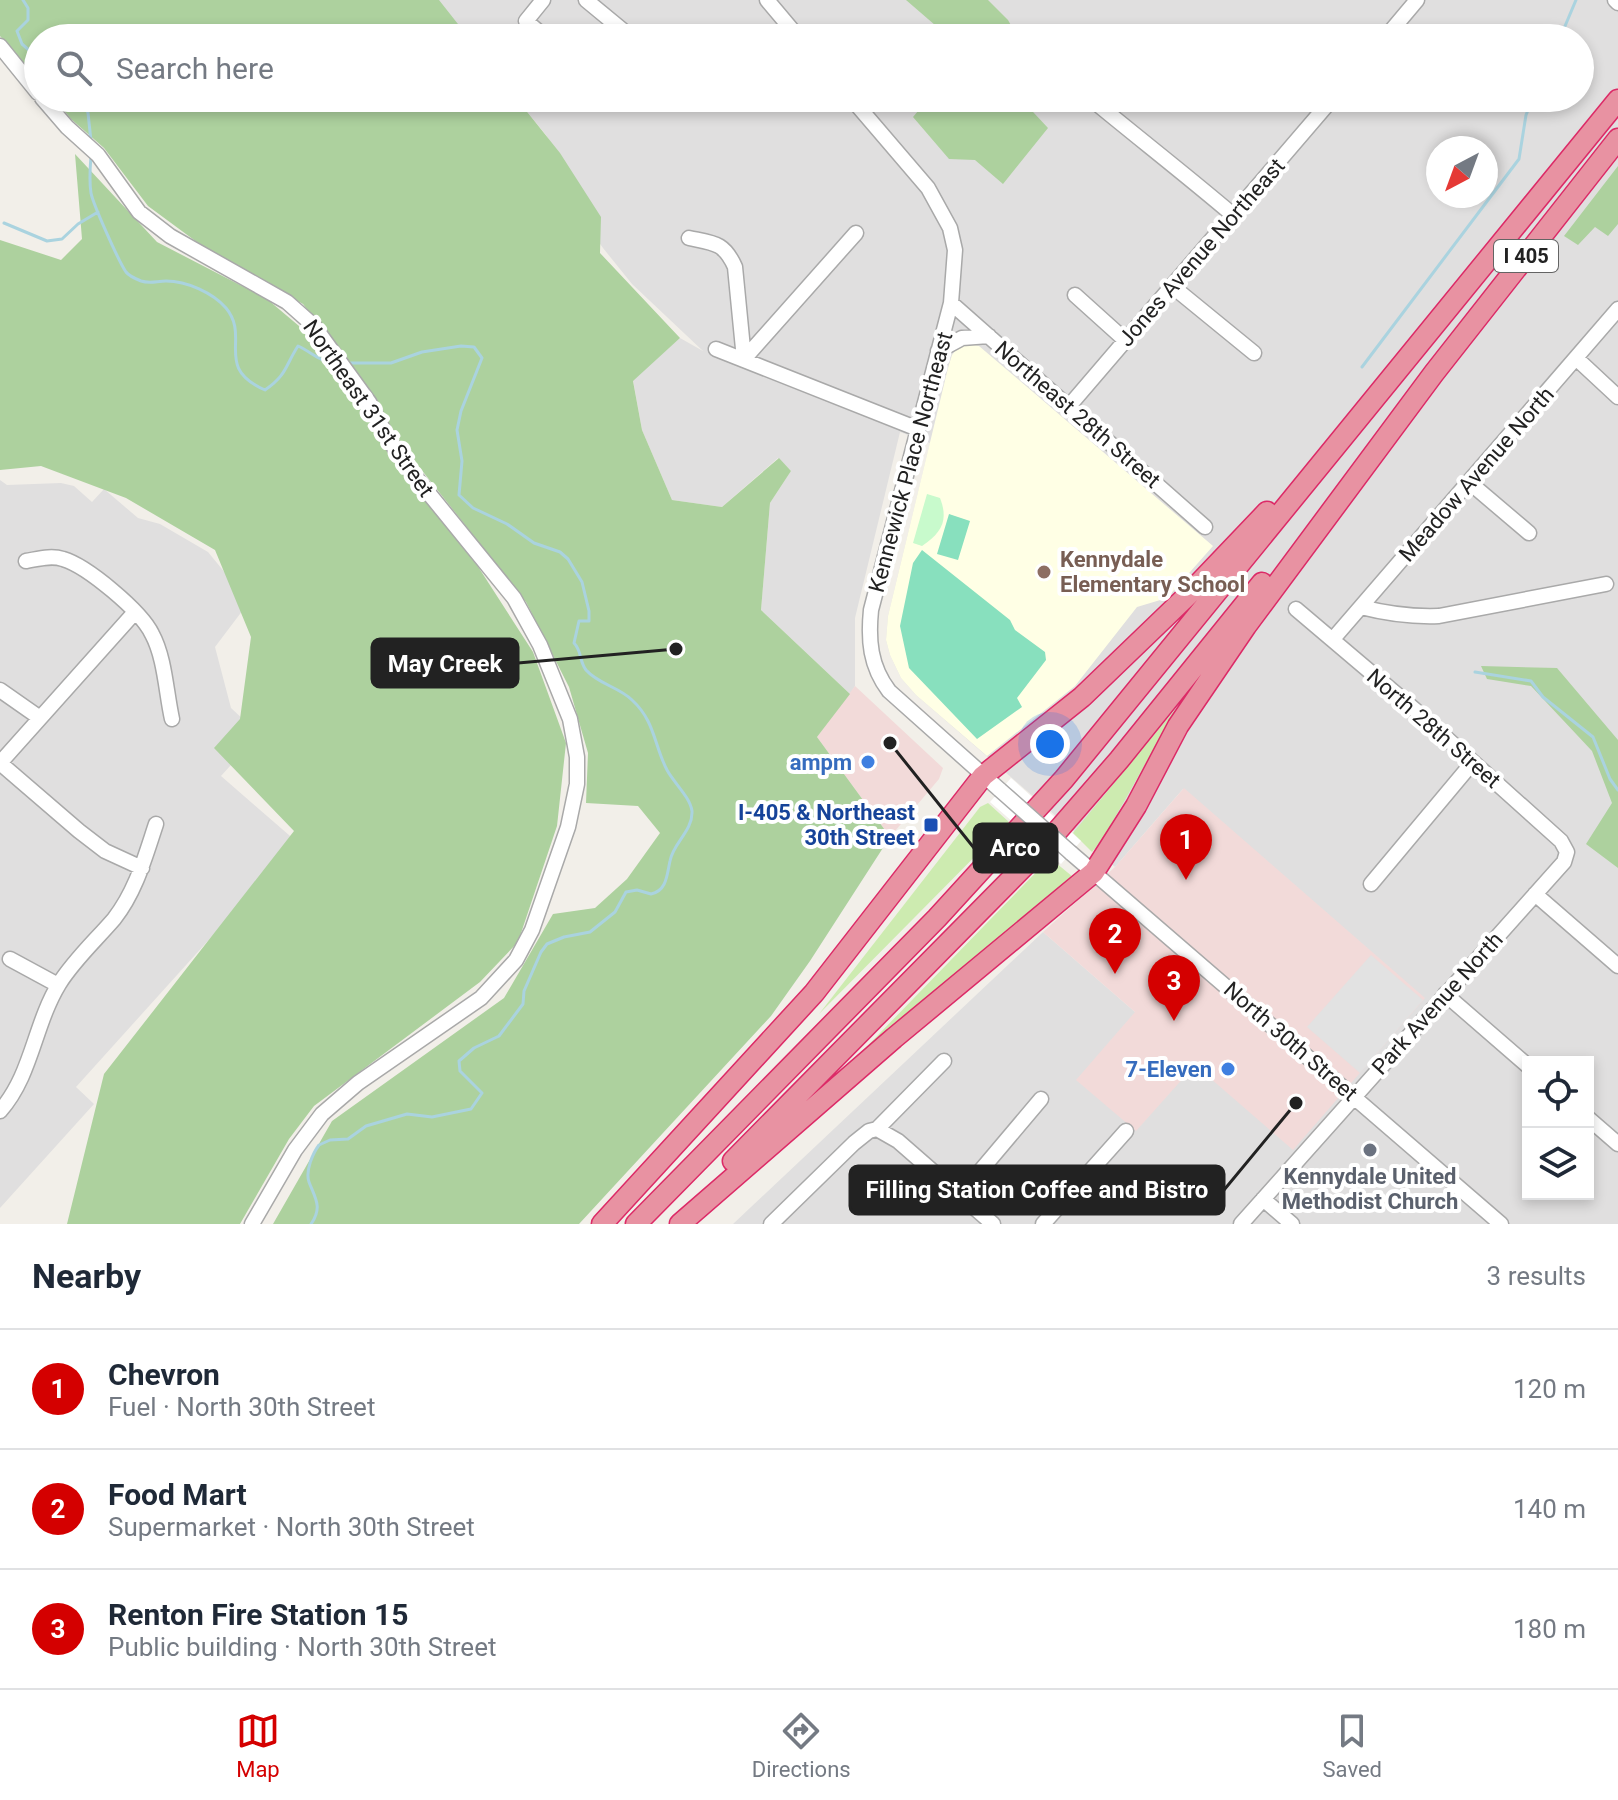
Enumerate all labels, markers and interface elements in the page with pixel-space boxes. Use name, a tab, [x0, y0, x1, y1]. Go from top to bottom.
search box	[24, 24, 1594, 112]
icon: search	[52, 46, 96, 90]
text: Search here	[116, 51, 274, 86]
north arrow	[1426, 136, 1498, 208]
street label: Jones Avenue Northeast	[1113, 153, 1290, 351]
road number: I 405	[1494, 240, 1558, 272]
street label: Northeast 31st Street	[298, 315, 439, 501]
street label: Kennewick Place Northeast	[864, 329, 957, 595]
street label: Northeast 28th Street	[990, 336, 1165, 493]
street label: Meadow Avenue North	[1394, 382, 1559, 567]
place label: Kennydale Elementary School	[1060, 547, 1245, 597]
marker: Kennydale Elementary School	[1035, 563, 1053, 581]
callout: May Creek	[372, 639, 518, 687]
text: May Creek	[388, 650, 504, 678]
street label: North 28th Street	[1362, 664, 1505, 793]
your location	[1030, 724, 1070, 764]
place label: ampm	[790, 750, 852, 775]
marker: ampm	[859, 753, 877, 771]
place label: I-405 & Northeast 30th Street	[738, 800, 916, 850]
pin: 1	[1160, 814, 1212, 880]
marker: I-405 & Northeast 30th Street	[922, 816, 940, 834]
callout: Arco	[974, 824, 1057, 872]
text: Arco	[990, 834, 1040, 862]
pin: 2	[1089, 908, 1141, 974]
street label: Park Avenue North	[1367, 927, 1508, 1080]
pin: 3	[1148, 955, 1200, 1021]
street label: North 30th Street	[1219, 977, 1362, 1106]
map controls	[1522, 1056, 1594, 1200]
button: locate	[1522, 1056, 1594, 1128]
place label: 7-Eleven	[1126, 1057, 1212, 1082]
marker: 7-Eleven	[1219, 1060, 1237, 1078]
button: layers	[1522, 1128, 1594, 1200]
marker: Kennydale United Methodist Church	[1361, 1141, 1379, 1159]
place label: Kennydale United Methodist Church	[1282, 1164, 1458, 1214]
callout: Filling Station Coffee and Bistro	[850, 1166, 1224, 1214]
text: Filling Station Coffee and Bistro	[866, 1176, 1208, 1204]
text: Nearby	[32, 1256, 141, 1296]
text: 3 results	[1487, 1261, 1586, 1291]
text: Chevron	[108, 1357, 220, 1392]
text: 1	[51, 1374, 65, 1404]
text: 120 m	[1513, 1374, 1586, 1404]
text: Fuel · North 30th Street	[108, 1392, 375, 1422]
text: Food Mart	[108, 1477, 247, 1512]
text: 2	[51, 1494, 65, 1524]
text: 140 m	[1513, 1494, 1586, 1524]
text: Supermarket · North 30th Street	[108, 1512, 475, 1542]
text: Renton Fire Station 15	[108, 1597, 408, 1632]
text: 3	[51, 1614, 65, 1644]
text: 180 m	[1513, 1614, 1586, 1644]
text: Public building · North 30th Street	[108, 1632, 496, 1662]
tab: Map	[236, 1709, 280, 1782]
tab: Directions	[752, 1709, 851, 1782]
tab: Saved	[1323, 1709, 1382, 1782]

